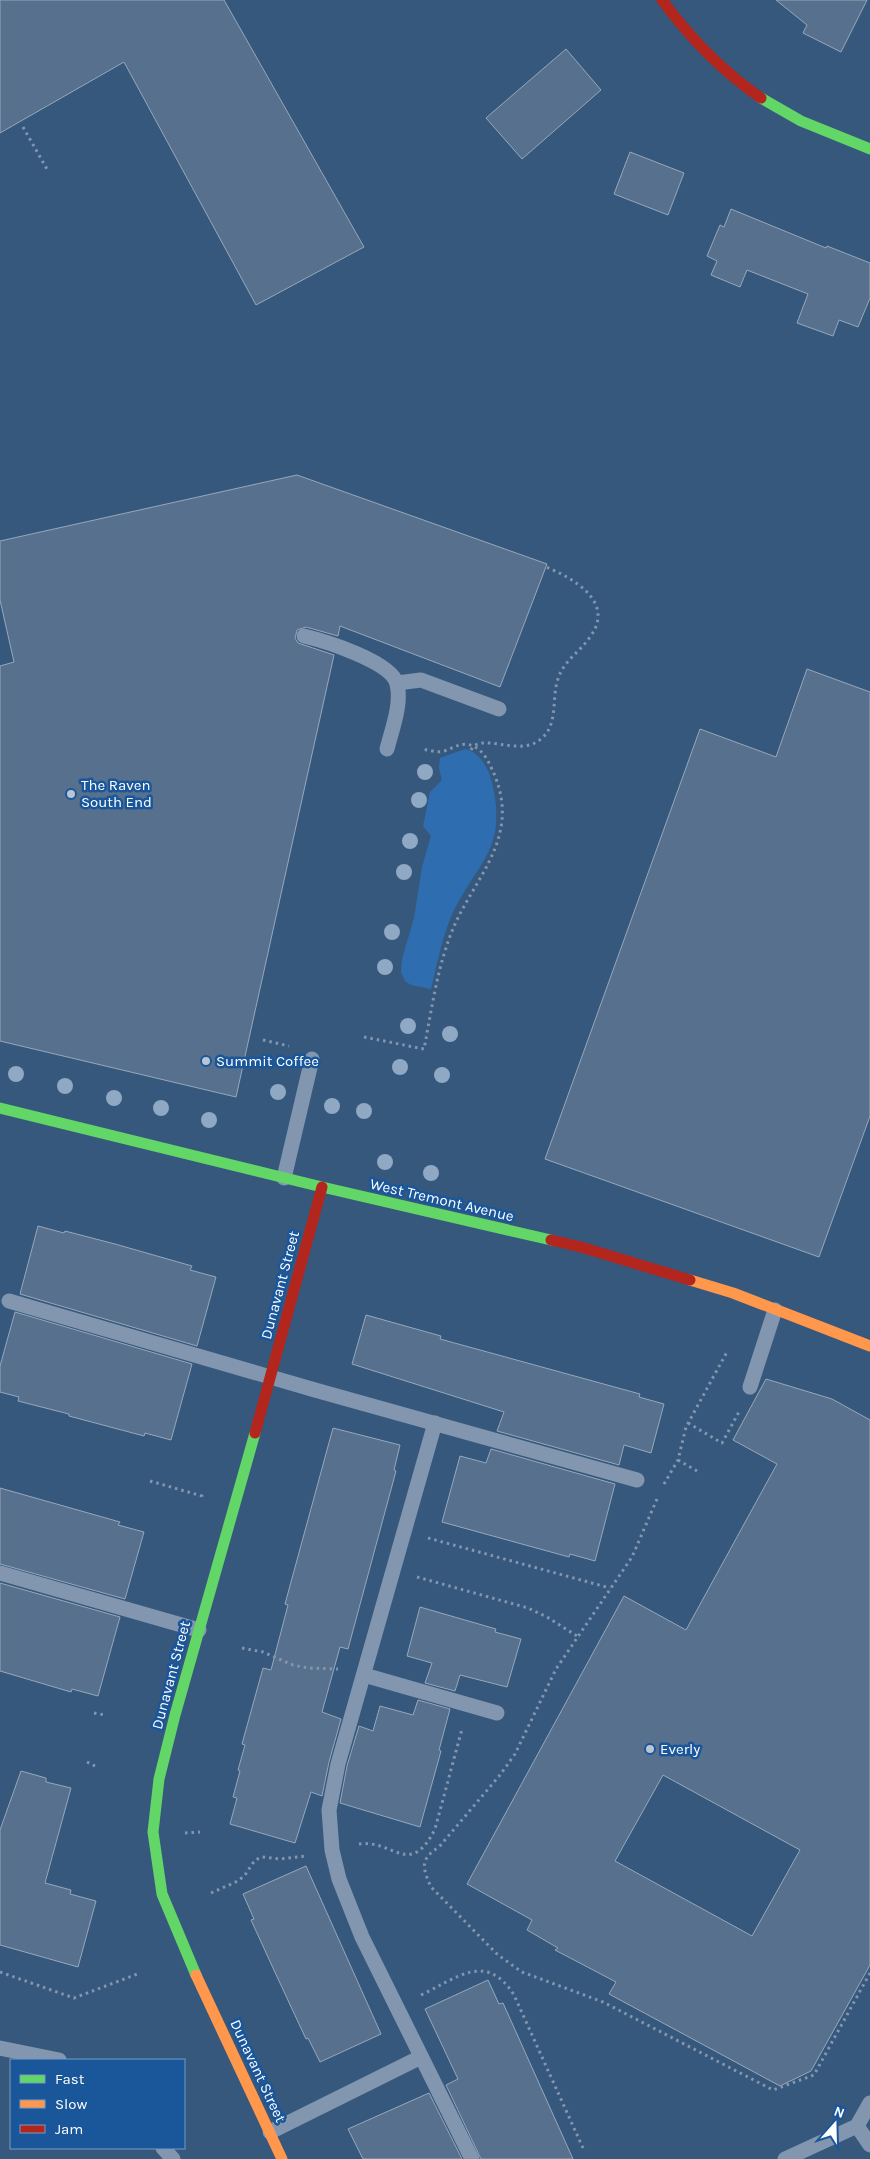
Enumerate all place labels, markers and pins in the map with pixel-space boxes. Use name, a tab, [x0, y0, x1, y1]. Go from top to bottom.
place label: The Raven South End	[81, 776, 152, 811]
marker: The Raven South End	[65, 788, 77, 800]
place label: Summit Coffee	[216, 1052, 319, 1070]
marker: Summit Coffee	[200, 1055, 212, 1067]
place label: Everly	[660, 1740, 700, 1758]
marker: Everly	[644, 1743, 656, 1755]

